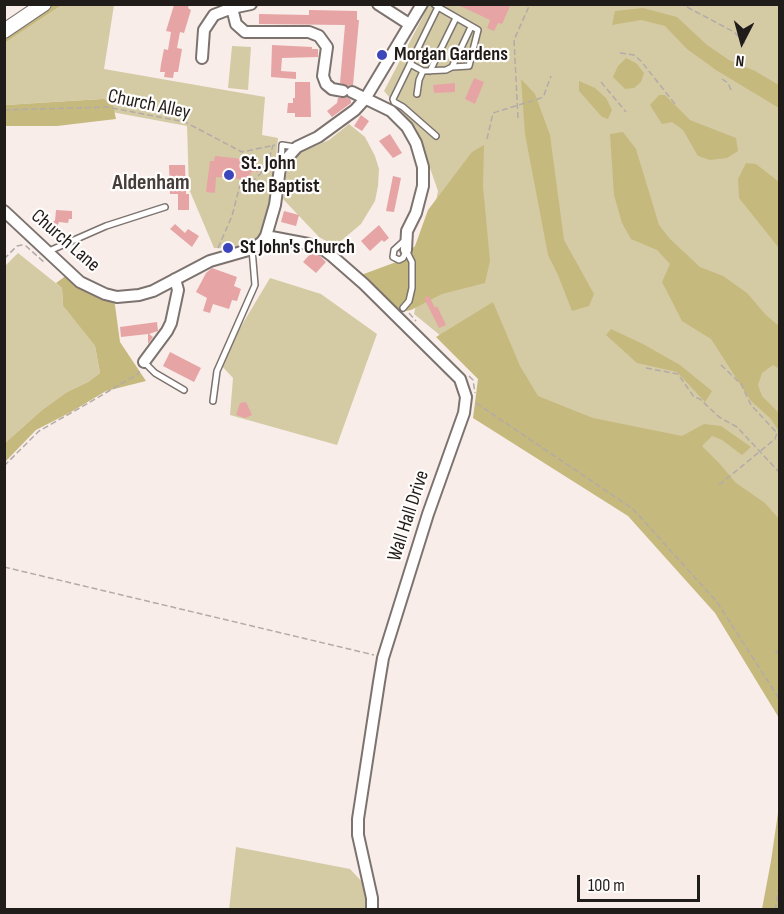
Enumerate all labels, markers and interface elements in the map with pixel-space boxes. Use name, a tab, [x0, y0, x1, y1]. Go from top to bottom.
north arrow	[712, 12, 772, 72]
place label: Morgan Gardens	[394, 43, 508, 67]
marker: Morgan Gardens	[375, 48, 389, 62]
text: N	[735, 51, 745, 70]
street label: Church Alley	[106, 85, 192, 125]
place label: St. John the Baptist	[241, 152, 320, 199]
marker: St. John the Baptist	[222, 168, 236, 182]
district label: Aldenham	[112, 170, 190, 196]
street label: Church Lane	[26, 205, 104, 277]
place label: St John's Church	[240, 236, 355, 260]
marker: St John's Church	[221, 241, 235, 255]
street label: Wall Hall Drive	[383, 467, 435, 565]
scale bar	[580, 863, 703, 901]
text: 100 m	[588, 875, 625, 896]

